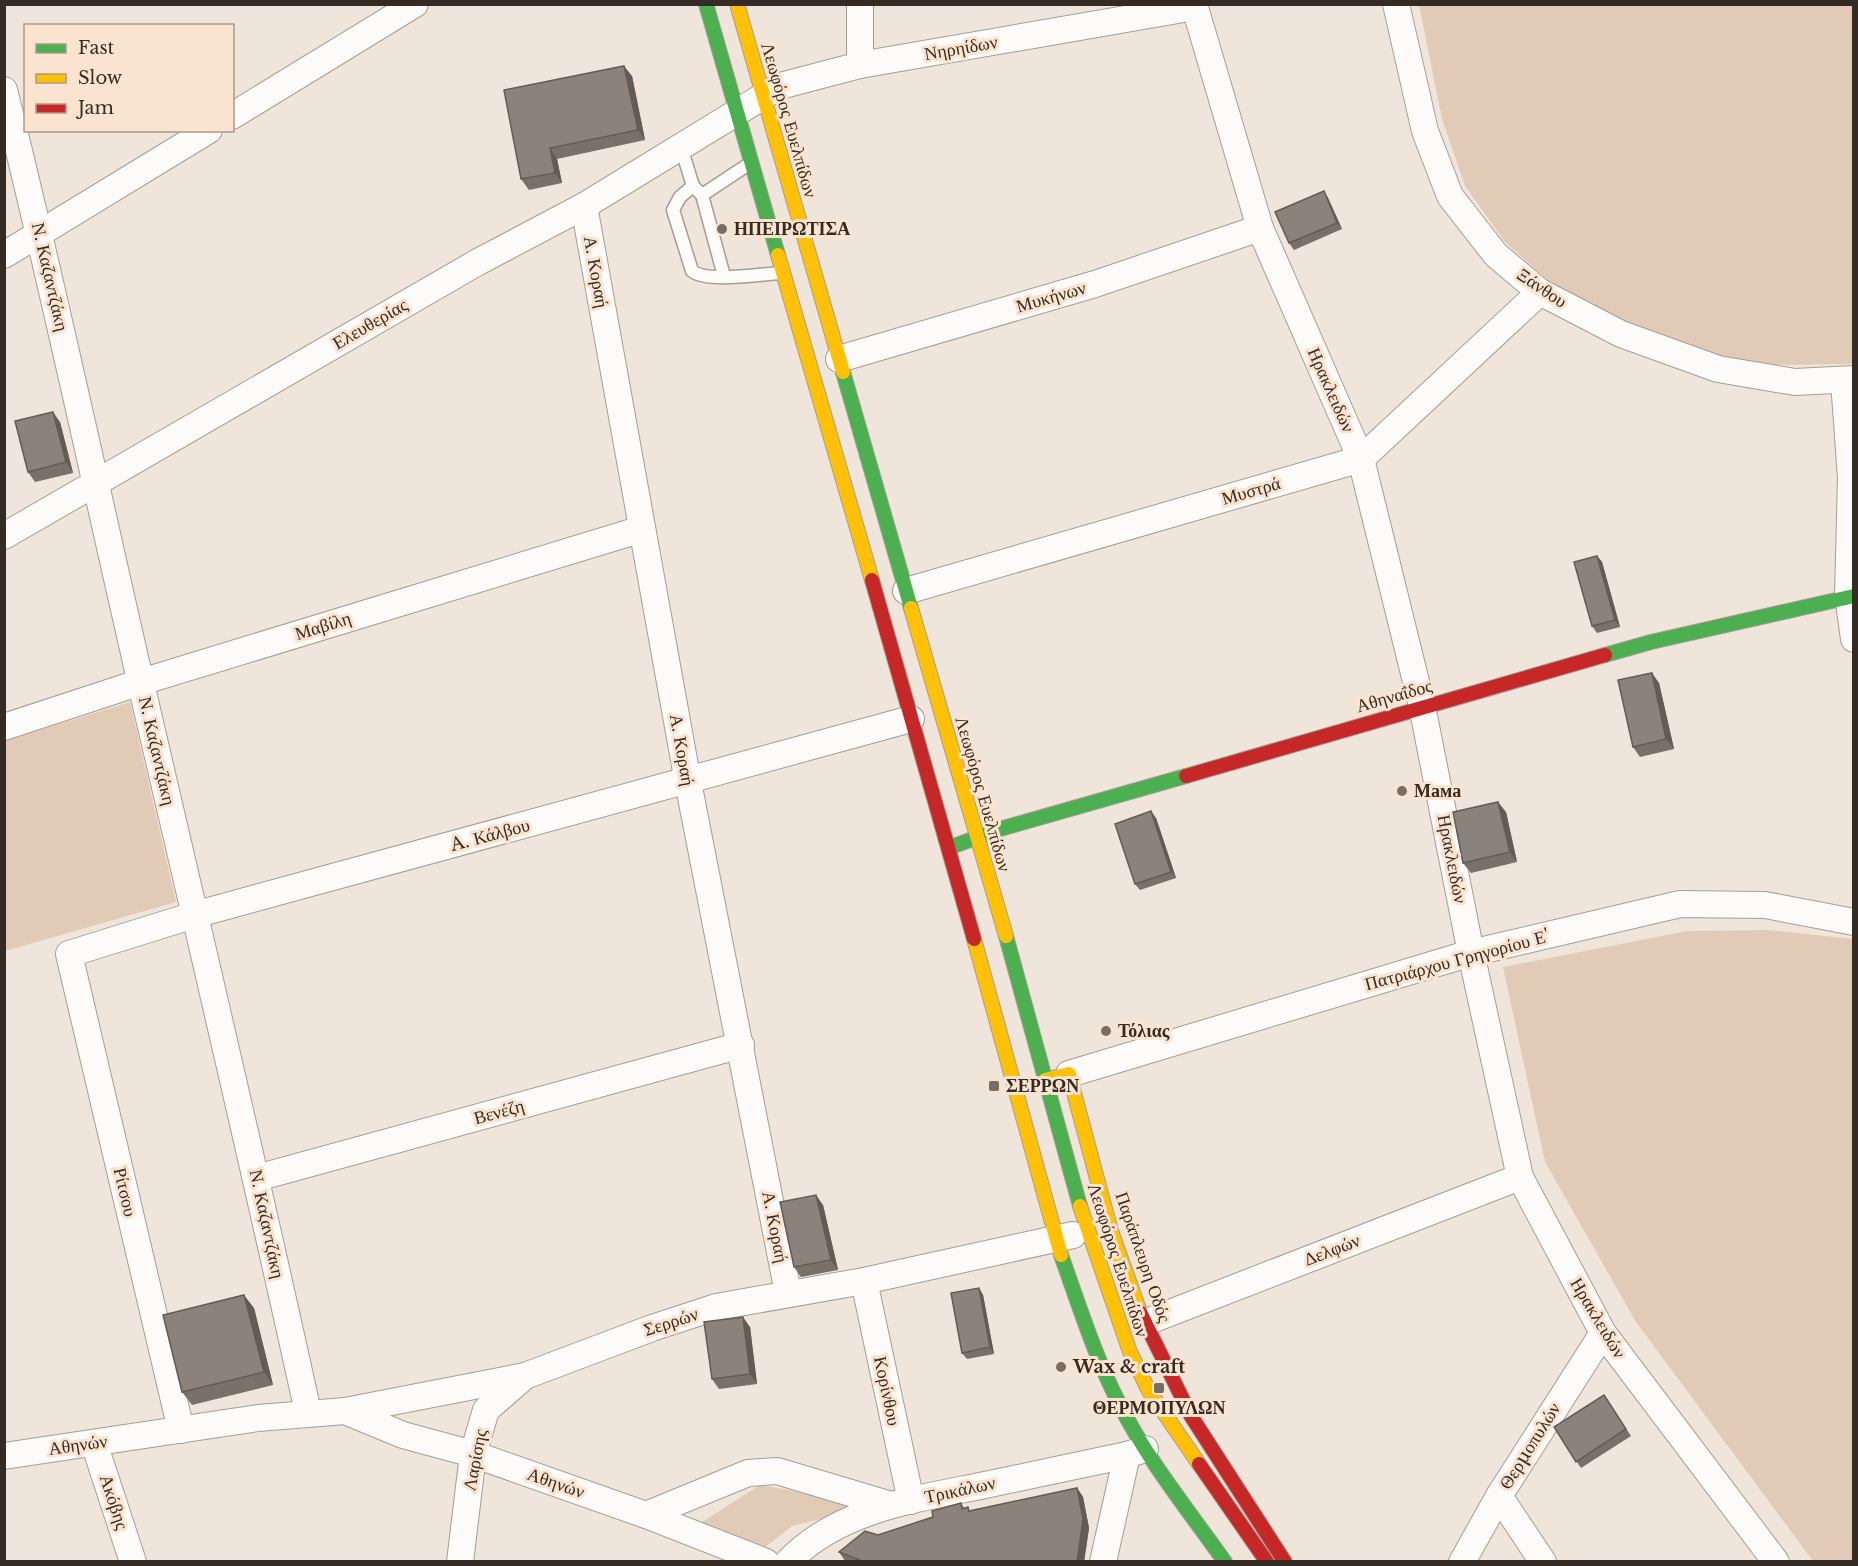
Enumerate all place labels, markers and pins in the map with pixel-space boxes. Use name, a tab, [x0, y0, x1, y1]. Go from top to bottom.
place label: ΗΠΕΙΡΩΤΙΣΑ	[734, 218, 850, 240]
marker: ΗΠΕΙΡΩΤΙΣΑ	[715, 222, 729, 236]
place label: Мама	[1414, 780, 1461, 802]
marker: Мама	[1395, 784, 1409, 798]
place label: Τόλιας	[1118, 1020, 1170, 1042]
marker: Τόλιας	[1099, 1024, 1113, 1038]
place label: ΣΕΡΡΩΝ	[1006, 1075, 1079, 1097]
marker: ΣΕΡΡΩΝ	[987, 1079, 1001, 1093]
place label: Wax & craft	[1072, 1356, 1185, 1378]
marker: Wax & craft	[1054, 1360, 1068, 1374]
marker: ΘΕΡΜΟΠΥΛΩΝ	[1152, 1381, 1166, 1395]
place label: ΘΕΡΜΟΠΥΛΩΝ	[1093, 1397, 1225, 1419]

